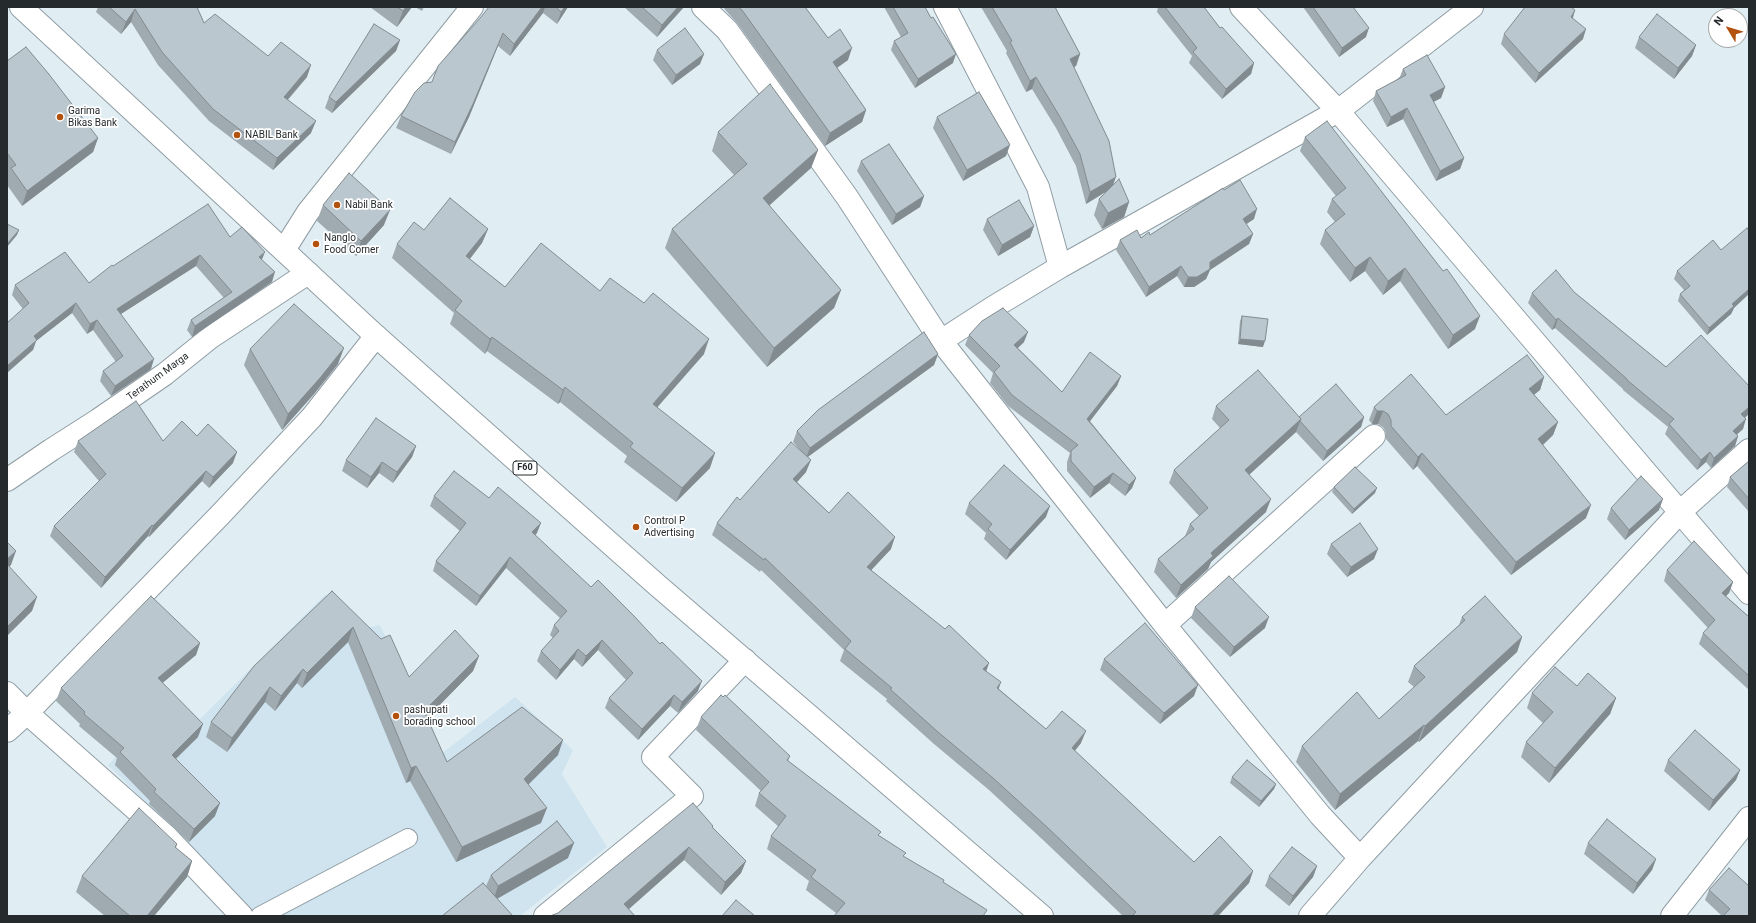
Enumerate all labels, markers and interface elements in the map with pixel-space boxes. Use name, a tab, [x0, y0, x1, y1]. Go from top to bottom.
north arrow	[1708, 8, 1748, 48]
text: N	[1711, 14, 1726, 28]
place label: Garima Bikas Bank	[68, 105, 117, 128]
marker: Garima Bikas Bank	[55, 112, 65, 122]
place label: NABIL Bank	[245, 129, 298, 141]
marker: NABIL Bank	[232, 130, 242, 140]
place label: Nabil Bank	[345, 199, 393, 211]
marker: Nabil Bank	[332, 200, 342, 210]
place label: Nanglo Food Corner	[324, 232, 379, 256]
marker: Nanglo Food Corner	[311, 239, 321, 249]
street label: Terathum Marga	[125, 351, 191, 403]
road number: F60	[513, 461, 537, 475]
place label: Control P Advertising	[644, 515, 694, 538]
marker: Control P Advertising	[631, 522, 641, 532]
place label: pashupati borading school	[404, 704, 475, 728]
marker: pashupati borading school	[391, 711, 401, 721]

